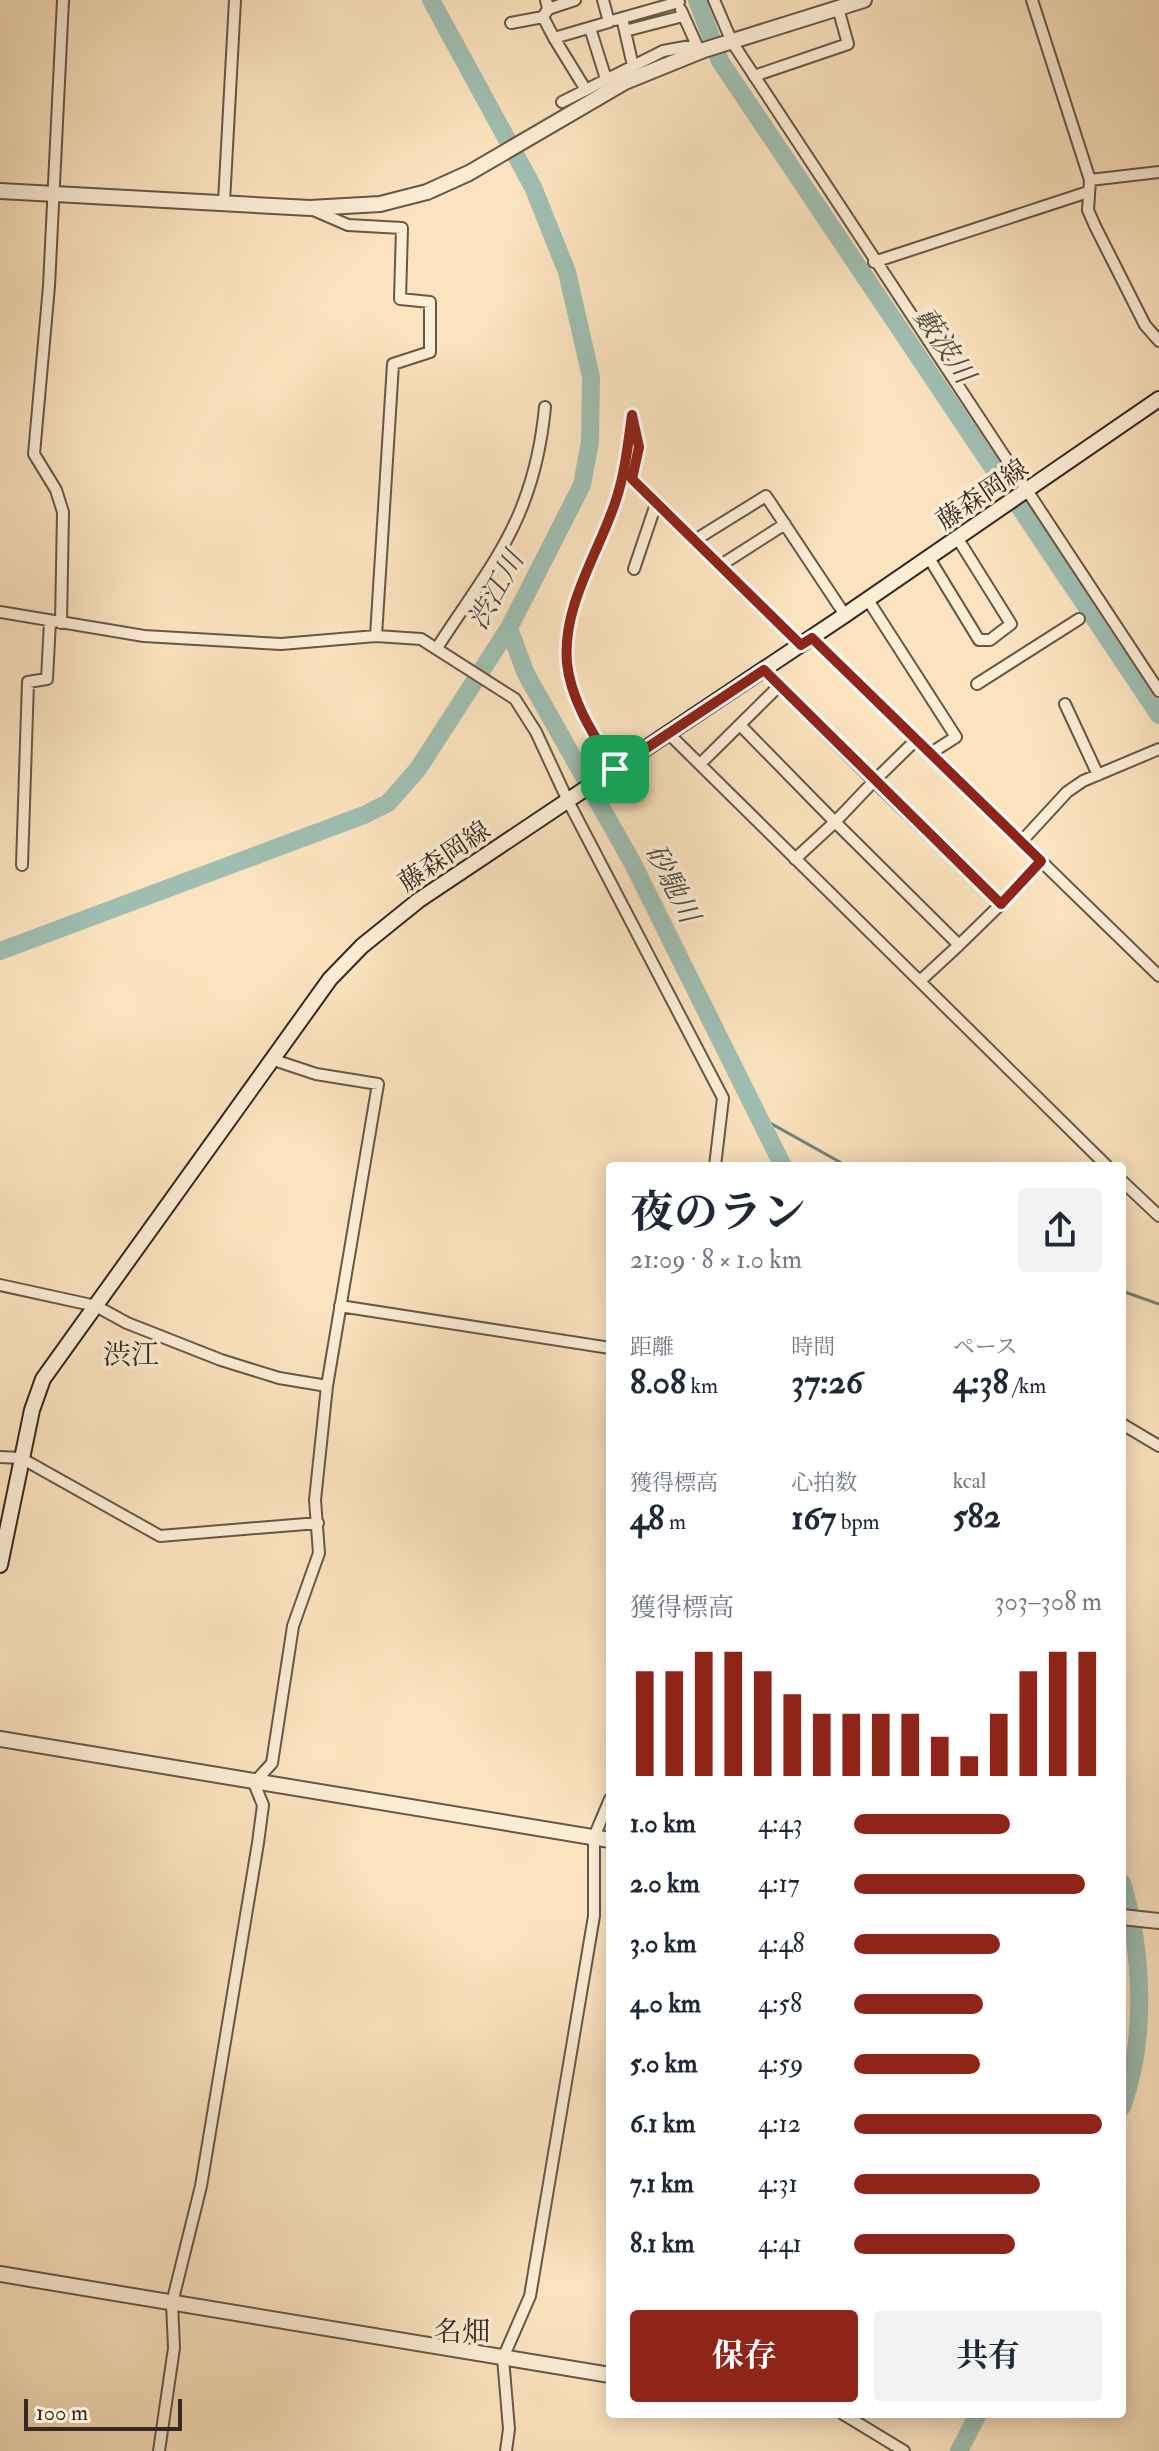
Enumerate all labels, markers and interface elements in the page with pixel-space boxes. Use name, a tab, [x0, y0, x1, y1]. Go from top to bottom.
water label: 藪波川	[906, 301, 983, 393]
street label: 藤森岡線	[930, 452, 1035, 537]
water label: 渋江川	[461, 543, 533, 636]
pin	[581, 735, 649, 803]
icon: arrive	[593, 747, 637, 791]
street label: 藤森岡線	[392, 814, 497, 899]
water label: 砂馳川	[637, 838, 708, 932]
text: 夜のラン	[630, 1186, 806, 1241]
button: share	[1018, 1188, 1102, 1272]
text: 21:09 · 8 × 1.0 km	[630, 1244, 802, 1276]
text: 距離	[630, 1333, 674, 1361]
text: 時間	[791, 1333, 835, 1361]
text: ペース	[953, 1333, 1018, 1361]
district label: 渋江	[103, 1338, 159, 1373]
text: 8.08	[630, 1361, 686, 1404]
text: 37:26	[791, 1361, 863, 1404]
text: 4:38	[953, 1361, 1008, 1404]
text: km	[686, 1372, 718, 1400]
text: /km	[1008, 1372, 1046, 1400]
text: kcal	[953, 1467, 986, 1495]
text: 獲得標高	[630, 1469, 718, 1497]
text: 心拍数	[791, 1469, 857, 1497]
text: 582	[953, 1495, 1001, 1538]
text: 48	[630, 1497, 664, 1540]
text: 167	[791, 1497, 836, 1540]
text: m	[664, 1508, 686, 1536]
text: bpm	[836, 1508, 880, 1536]
text: 303–308 m	[994, 1586, 1102, 1618]
text: 獲得標高	[630, 1592, 734, 1624]
text: 1.0 km	[630, 1808, 696, 1840]
text: 4:43	[758, 1808, 802, 1840]
text: 2.0 km	[630, 1868, 700, 1900]
text: 4:17	[758, 1868, 800, 1900]
text: 3.0 km	[630, 1928, 696, 1960]
text: 4:48	[758, 1928, 805, 1960]
text: 4.0 km	[630, 1988, 701, 2020]
text: 4:58	[758, 1988, 802, 2020]
text: 5.0 km	[630, 2048, 697, 2080]
text: 4:59	[758, 2048, 803, 2080]
text: 6.1 km	[630, 2108, 695, 2140]
text: 4:12	[758, 2108, 801, 2140]
text: 7.1 km	[630, 2168, 694, 2200]
text: 4:31	[758, 2168, 798, 2200]
text: 8.1 km	[630, 2228, 695, 2260]
text: 4:41	[758, 2228, 802, 2260]
button: 保存	[630, 2310, 858, 2402]
button: 共有	[874, 2310, 1102, 2402]
district label: 名畑	[434, 2315, 490, 2350]
scale bar	[24, 2395, 182, 2431]
text: 100 m	[36, 2399, 88, 2427]

